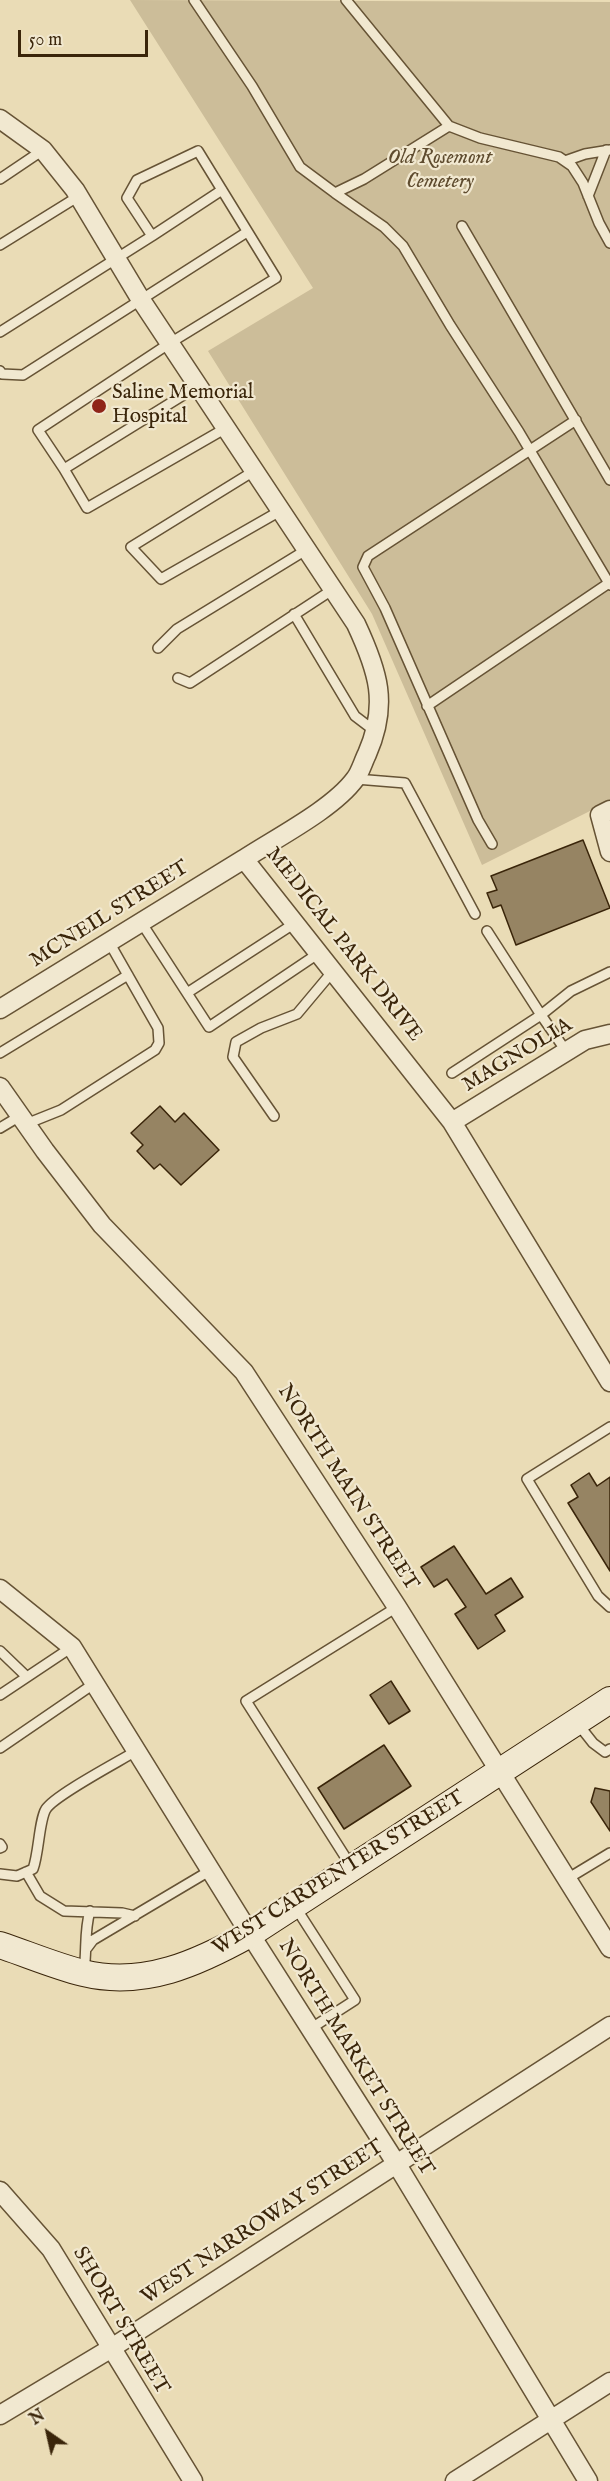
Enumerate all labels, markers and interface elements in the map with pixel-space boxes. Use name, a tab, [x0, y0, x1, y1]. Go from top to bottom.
scale bar	[21, 18, 152, 56]
text: 50 m	[29, 29, 62, 52]
park label: Old Rosemont Cemetery	[388, 146, 492, 196]
place label: Saline Memorial Hospital	[112, 381, 253, 431]
marker: Saline Memorial Hospital	[90, 397, 108, 415]
street label: MEDICAL PARK DRIVE	[259, 843, 427, 1047]
street label: MCNEIL STREET	[26, 856, 194, 974]
street label: MAGNOLIA	[459, 1013, 577, 1099]
street label: NORTH MAIN STREET	[271, 1380, 423, 1596]
street label: WEST CARPENTER STREET	[209, 1786, 469, 1962]
street label: NORTH MARKET STREET	[272, 1935, 438, 2181]
street label: WEST NARROWAY STREET	[137, 2135, 389, 2311]
street label: SHORT STREET	[66, 2243, 174, 2399]
north arrow	[18, 2403, 78, 2463]
text: N	[27, 2406, 49, 2430]

